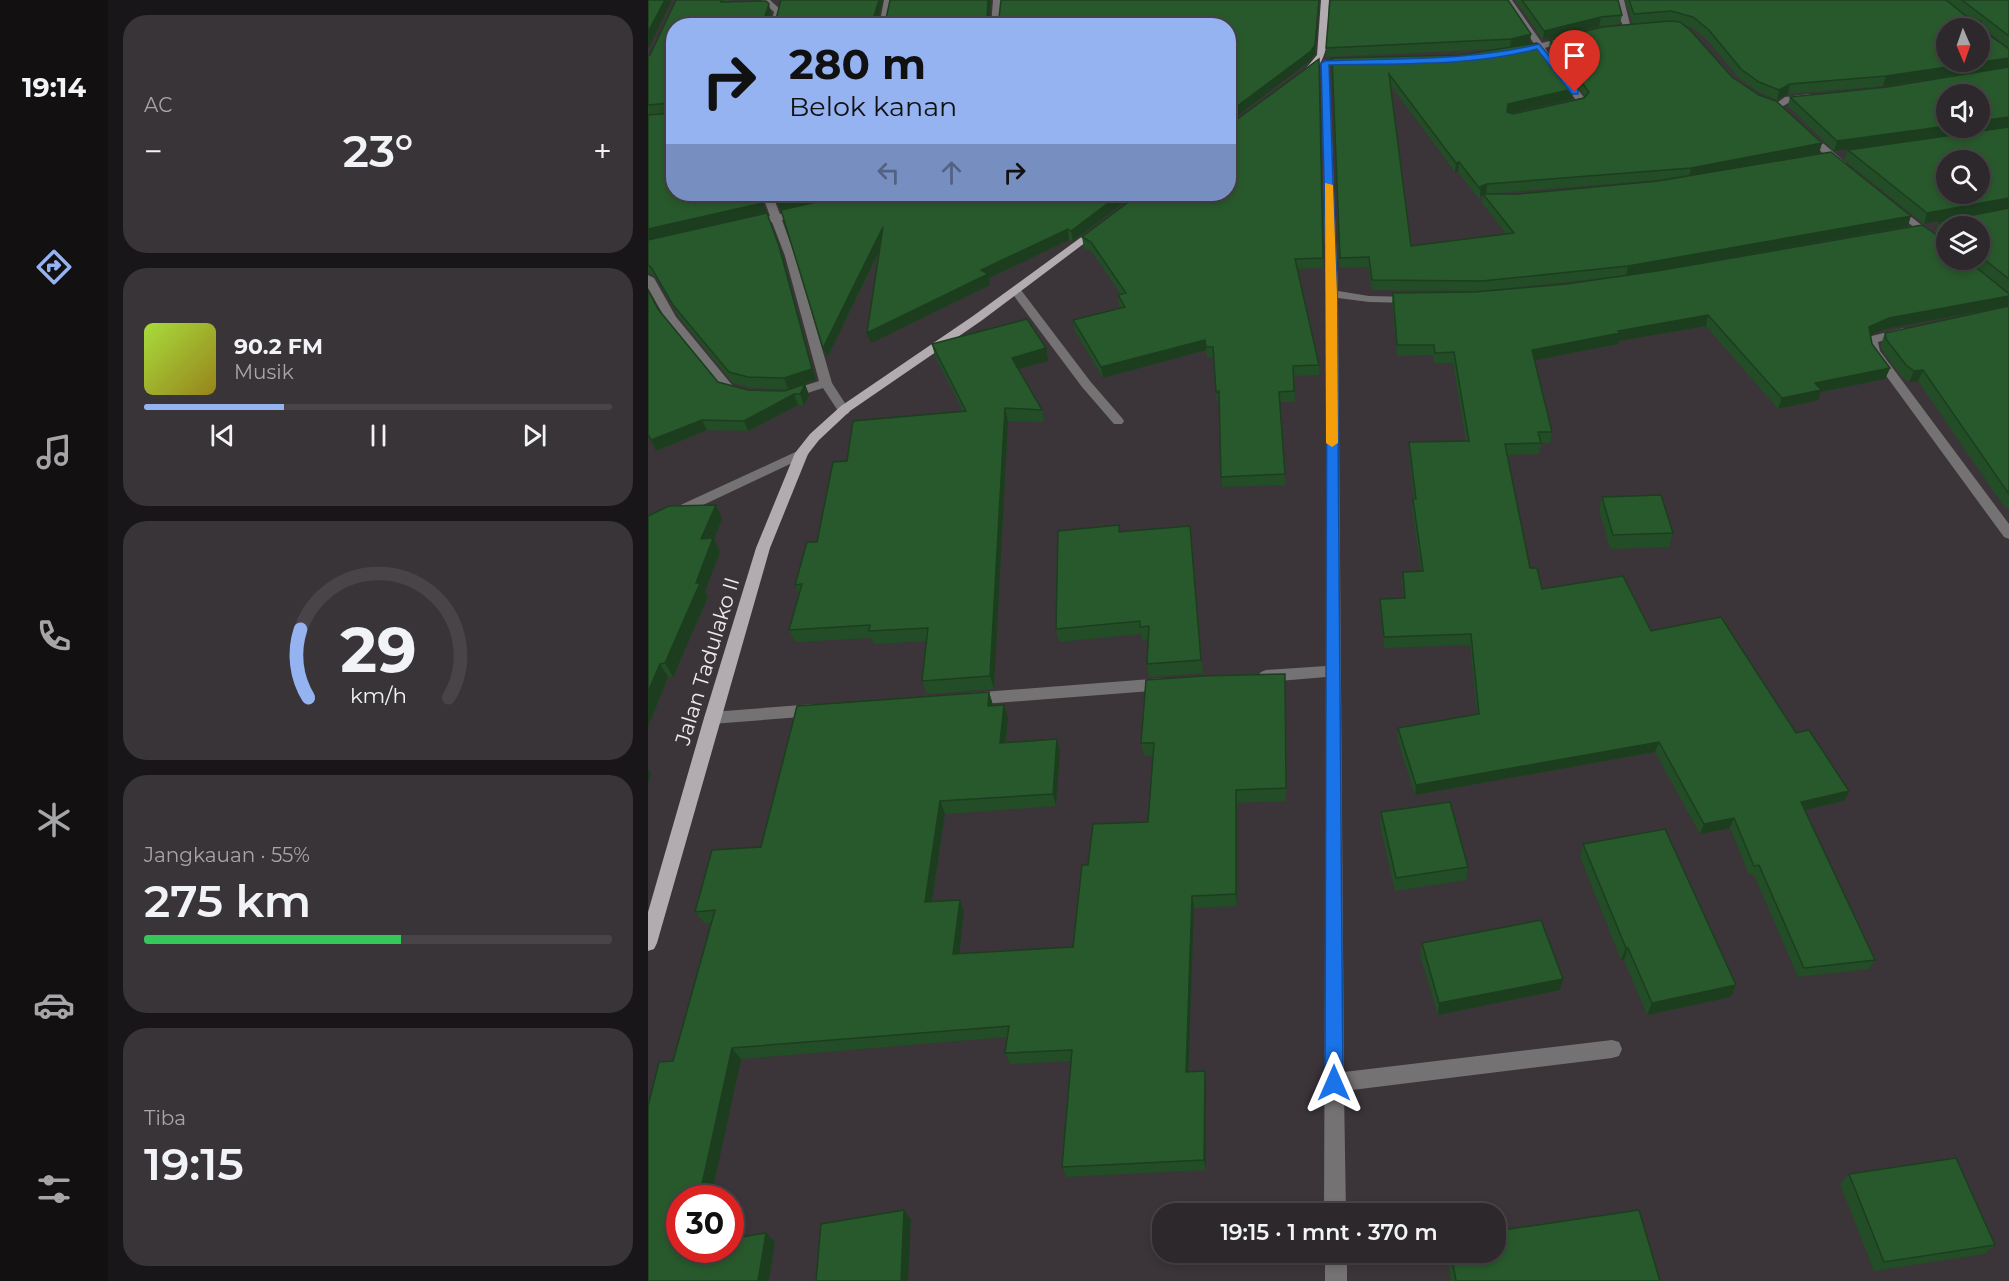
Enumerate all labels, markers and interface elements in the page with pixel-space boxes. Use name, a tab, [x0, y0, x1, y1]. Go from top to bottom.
north arrow	[1936, 18, 1990, 72]
map controls	[1936, 18, 1990, 270]
pin	[1549, 30, 1600, 92]
text: 280 m	[789, 38, 926, 90]
icon: arrive	[1558, 39, 1591, 72]
icon: right	[690, 42, 768, 120]
text: 19:14	[22, 71, 86, 104]
button: sound	[1936, 84, 1990, 138]
text: Belok kanan	[789, 90, 957, 123]
text: AC	[144, 93, 172, 117]
text: 23°	[343, 123, 413, 178]
text: −	[144, 131, 163, 171]
text: +	[593, 131, 612, 171]
button: search	[1936, 150, 1990, 204]
icon: left	[872, 156, 905, 189]
icon: ahead	[935, 156, 968, 189]
icon: right	[998, 156, 1031, 189]
button: layers	[1936, 216, 1990, 270]
icon: directions	[33, 246, 75, 288]
text: 90.2 FM	[234, 333, 323, 360]
text: Musik	[234, 360, 294, 384]
icon: previous	[206, 419, 239, 452]
icon: pause	[362, 419, 395, 452]
icon: next	[518, 419, 551, 452]
icon: music	[33, 431, 75, 473]
street label: Jalan Tadulako II	[669, 574, 744, 749]
text: 29	[340, 612, 416, 688]
icon: phone	[33, 615, 75, 657]
text: km/h	[349, 682, 407, 708]
icon: climate	[33, 799, 75, 841]
text: Jangkauan · 55%	[144, 843, 310, 867]
text: 275 km	[144, 873, 311, 928]
icon: car	[33, 984, 75, 1026]
position arrow	[1302, 1051, 1366, 1115]
text: Tiba	[144, 1106, 186, 1130]
text: 19:15	[144, 1136, 244, 1191]
icon: filters	[33, 1168, 75, 1210]
speed limit sign: 30	[666, 1185, 744, 1263]
text: 19:15 · 1 mnt · 370 m	[1220, 1219, 1438, 1246]

